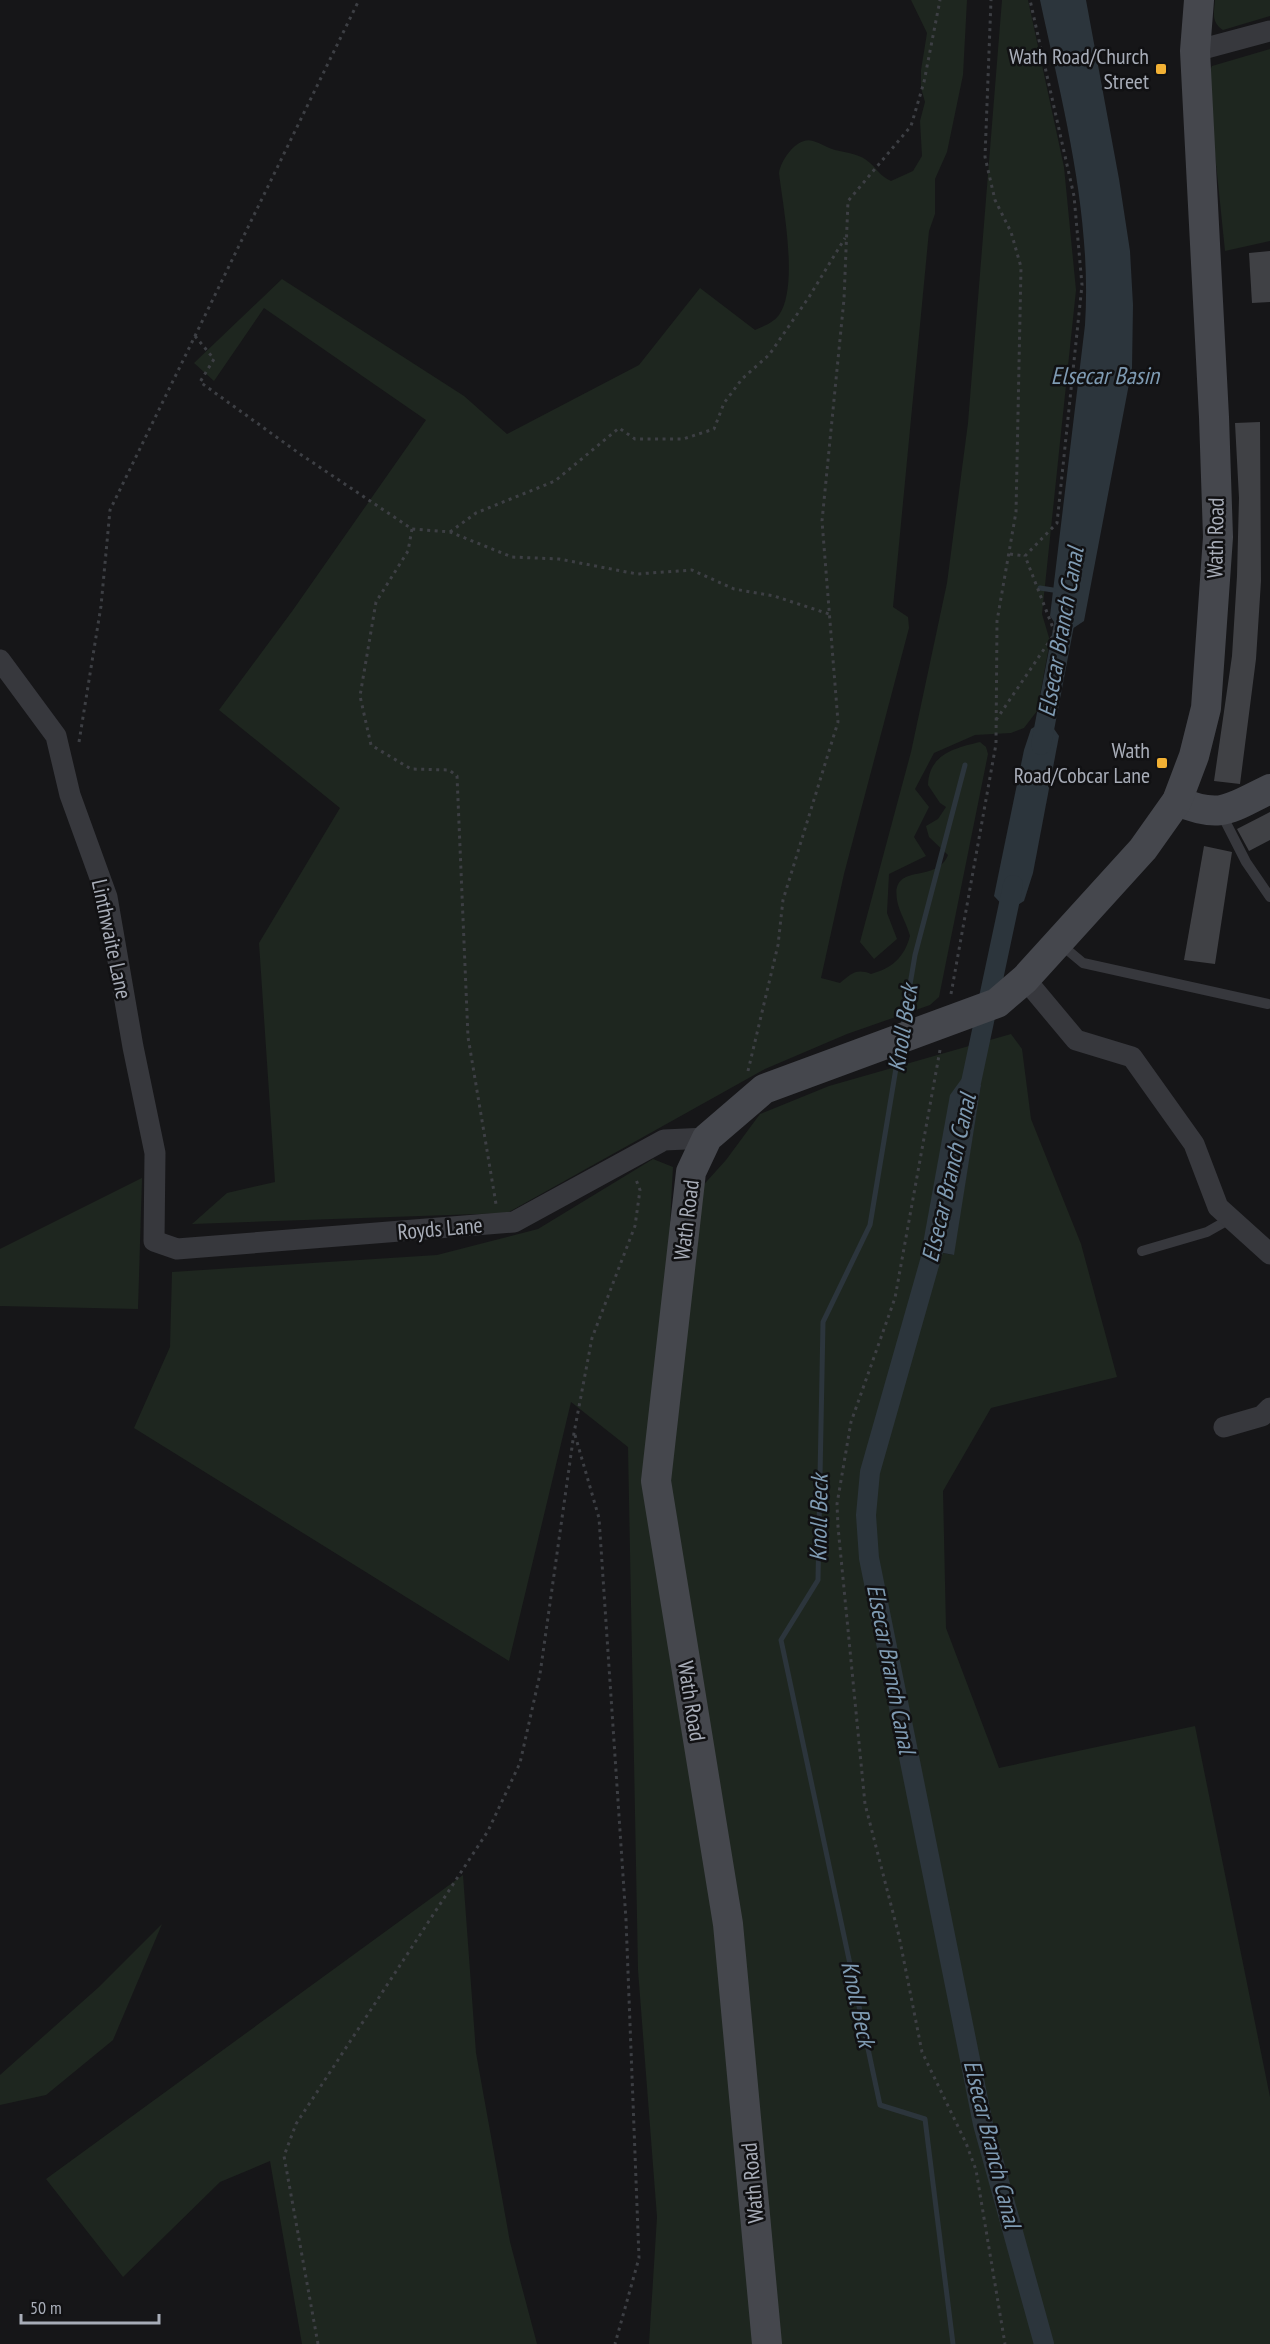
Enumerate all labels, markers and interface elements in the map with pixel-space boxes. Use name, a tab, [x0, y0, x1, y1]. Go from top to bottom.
place label: Wath Road/Church Street	[1009, 42, 1149, 95]
marker: Wath Road/Church Street	[1154, 62, 1168, 76]
water label: Elsecar Basin	[1051, 360, 1161, 391]
street label: Wath Road	[1200, 497, 1230, 579]
water label: Elsecar Branch Canal	[1030, 542, 1091, 719]
place label: Wath Road/Cobcar Lane	[1014, 736, 1150, 789]
marker: Wath Road/Cobcar Lane	[1155, 756, 1169, 770]
street label: Linthwaite Lane	[86, 876, 138, 1002]
water label: Knoll Beck	[880, 980, 925, 1074]
water label: Elsecar Branch Canal	[914, 1088, 983, 1265]
street label: Wath Road	[667, 1178, 705, 1262]
street label: Royds Lane	[396, 1210, 484, 1246]
water label: Knoll Beck	[802, 1471, 835, 1562]
water label: Elsecar Branch Canal	[860, 1582, 924, 1759]
street label: Wath Road	[672, 1659, 712, 1743]
water label: Knoll Beck	[834, 1958, 883, 2052]
water label: Elsecar Branch Canal	[957, 2057, 1029, 2233]
street label: Wath Road	[735, 2142, 769, 2224]
scale bar	[21, 2287, 159, 2325]
text: 50 m	[30, 2296, 62, 2319]

